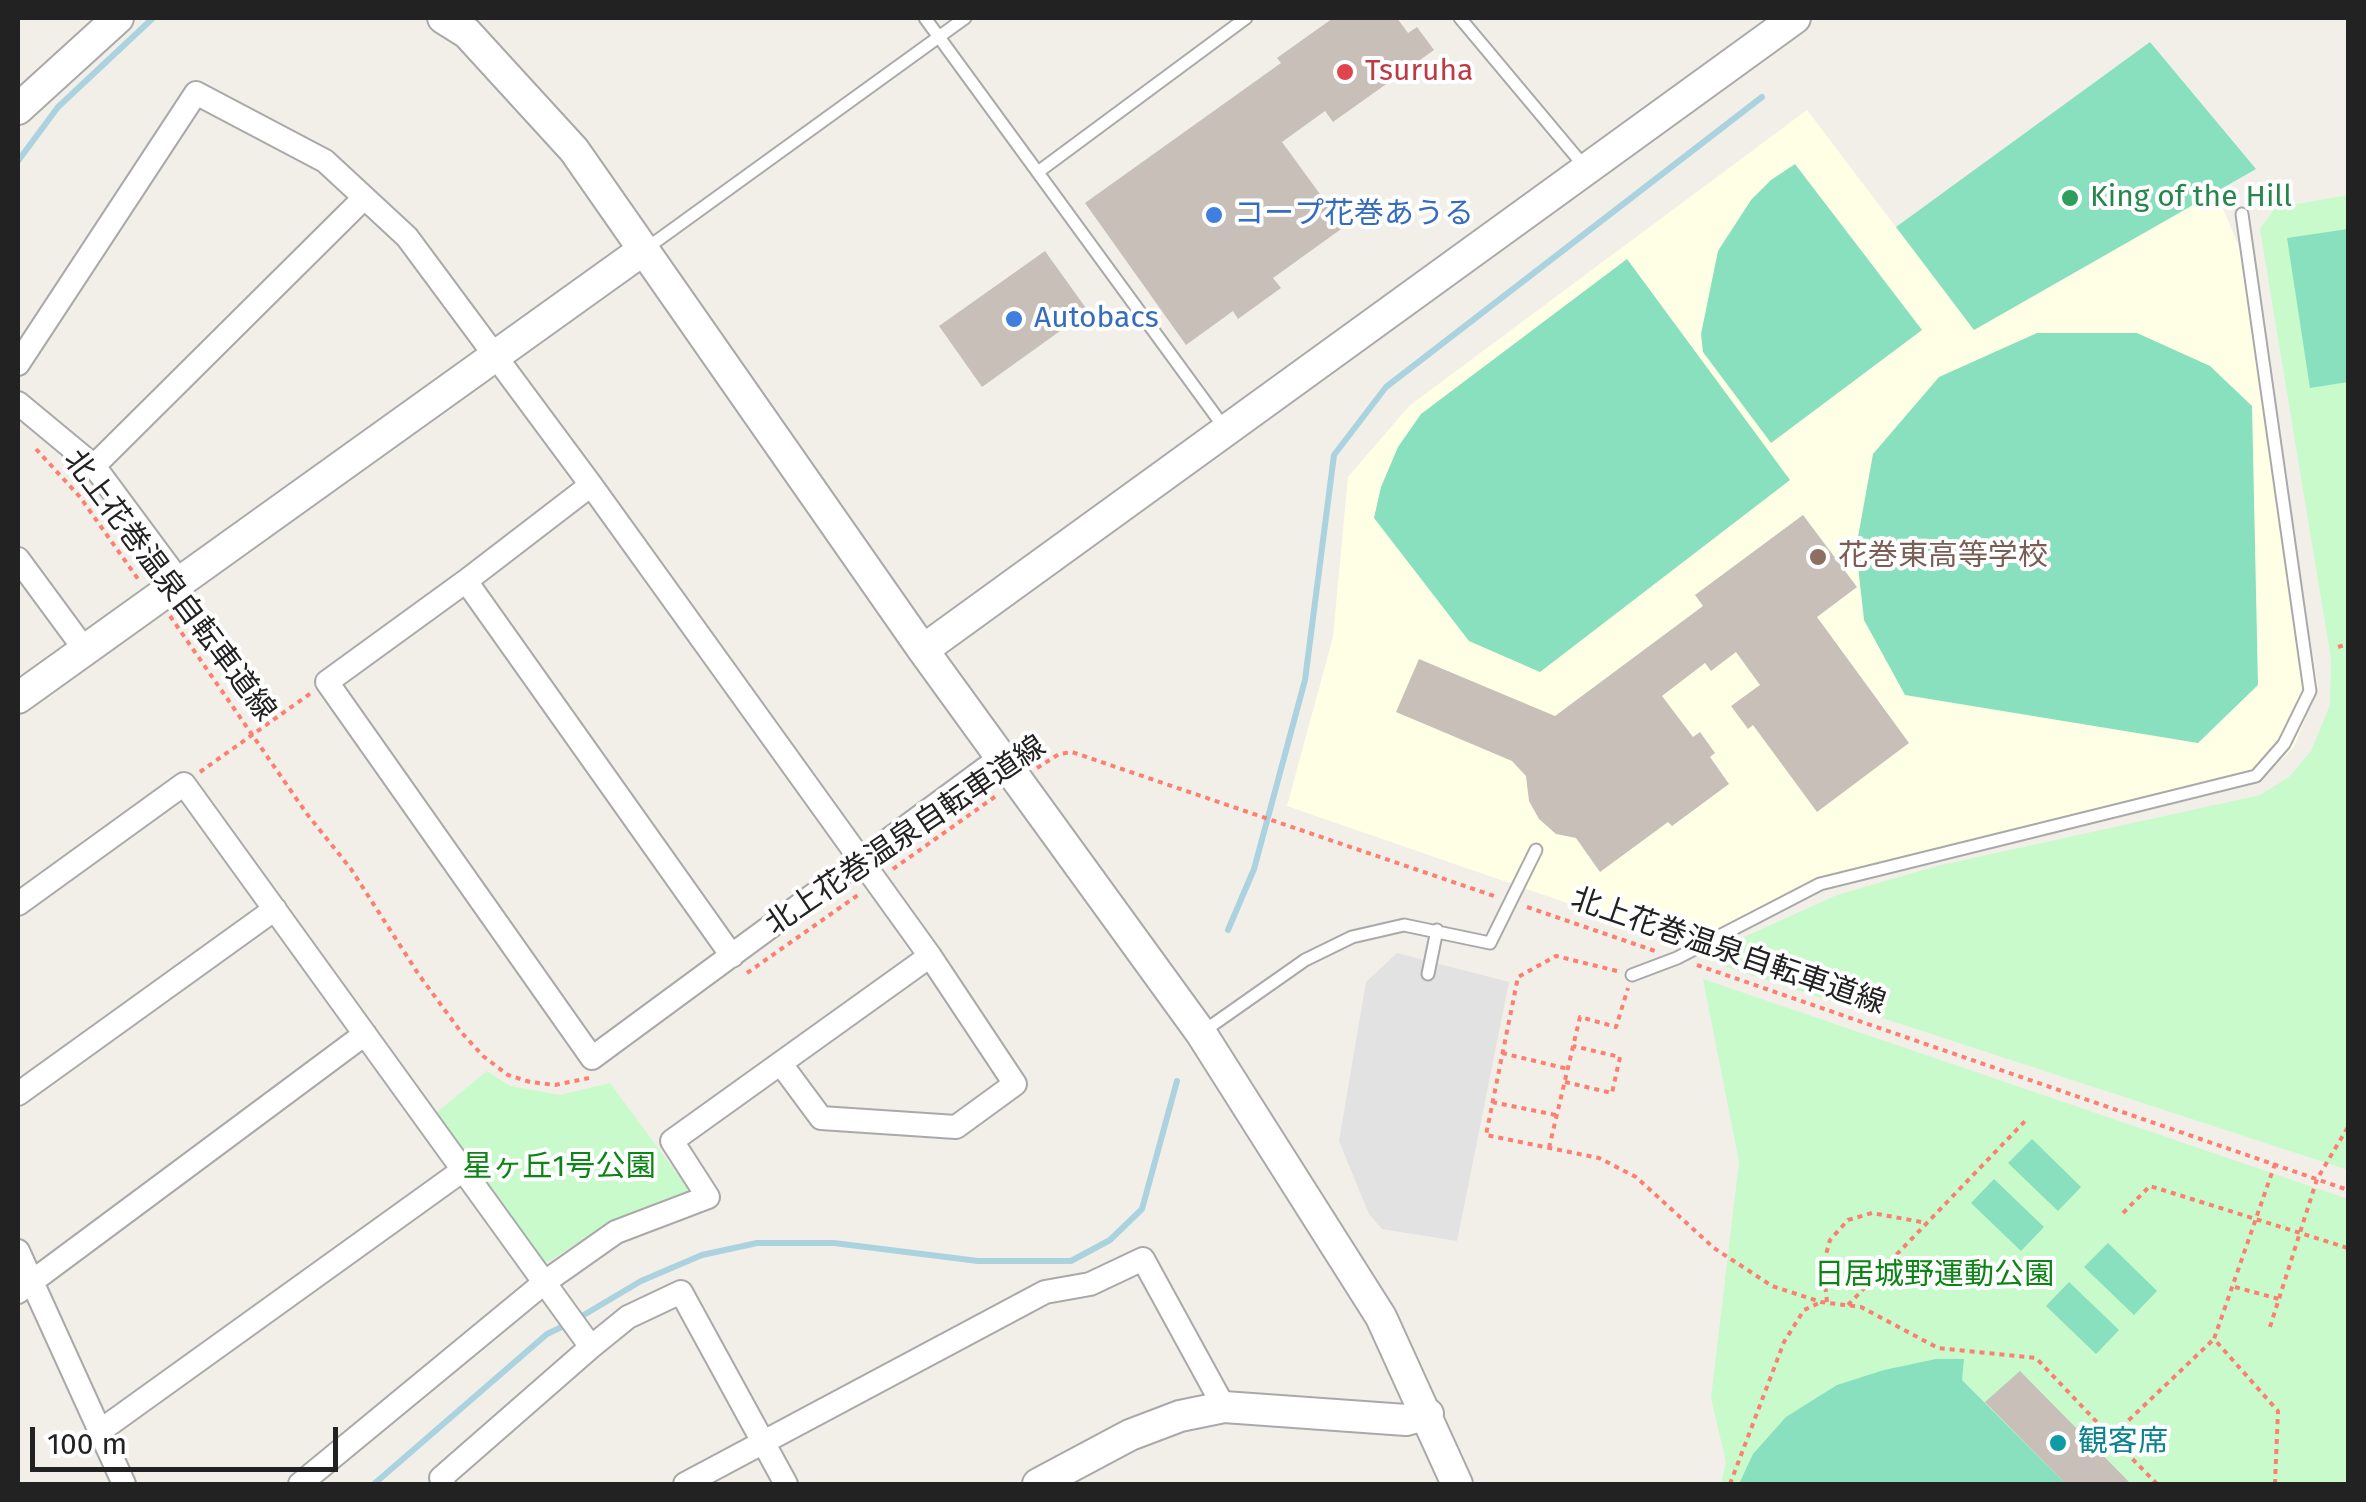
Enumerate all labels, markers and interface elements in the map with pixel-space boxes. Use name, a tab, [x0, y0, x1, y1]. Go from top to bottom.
place label: Tsuruha	[1365, 54, 1473, 90]
marker: Tsuruha	[1334, 61, 1356, 83]
place label: King of the Hill	[2090, 180, 2292, 216]
marker: King of the Hill	[2059, 187, 2081, 209]
place label: コープ花巻あうる	[1234, 197, 1474, 233]
marker: コープ花巻あうる	[1203, 204, 1225, 226]
place label: Autobacs	[1034, 301, 1159, 337]
marker: Autobacs	[1003, 308, 1025, 330]
street label: 北上花巻温泉自転車道線	[55, 443, 283, 729]
place label: 花巻東高等学校	[1838, 539, 2048, 575]
marker: 花巻東高等学校	[1807, 546, 1829, 568]
street label: 北上花巻温泉自転車道線	[759, 729, 1053, 943]
street label: 北上花巻温泉自転車道線	[1566, 881, 1890, 1023]
park label: 星ヶ丘1号公園	[463, 1150, 655, 1186]
park label: 日居城野運動公園	[1814, 1258, 2054, 1294]
scale bar	[35, 1407, 342, 1469]
place label: 観客席	[2078, 1425, 2168, 1461]
text: 100 m	[47, 1426, 127, 1462]
marker: 観客席	[2047, 1432, 2069, 1454]

